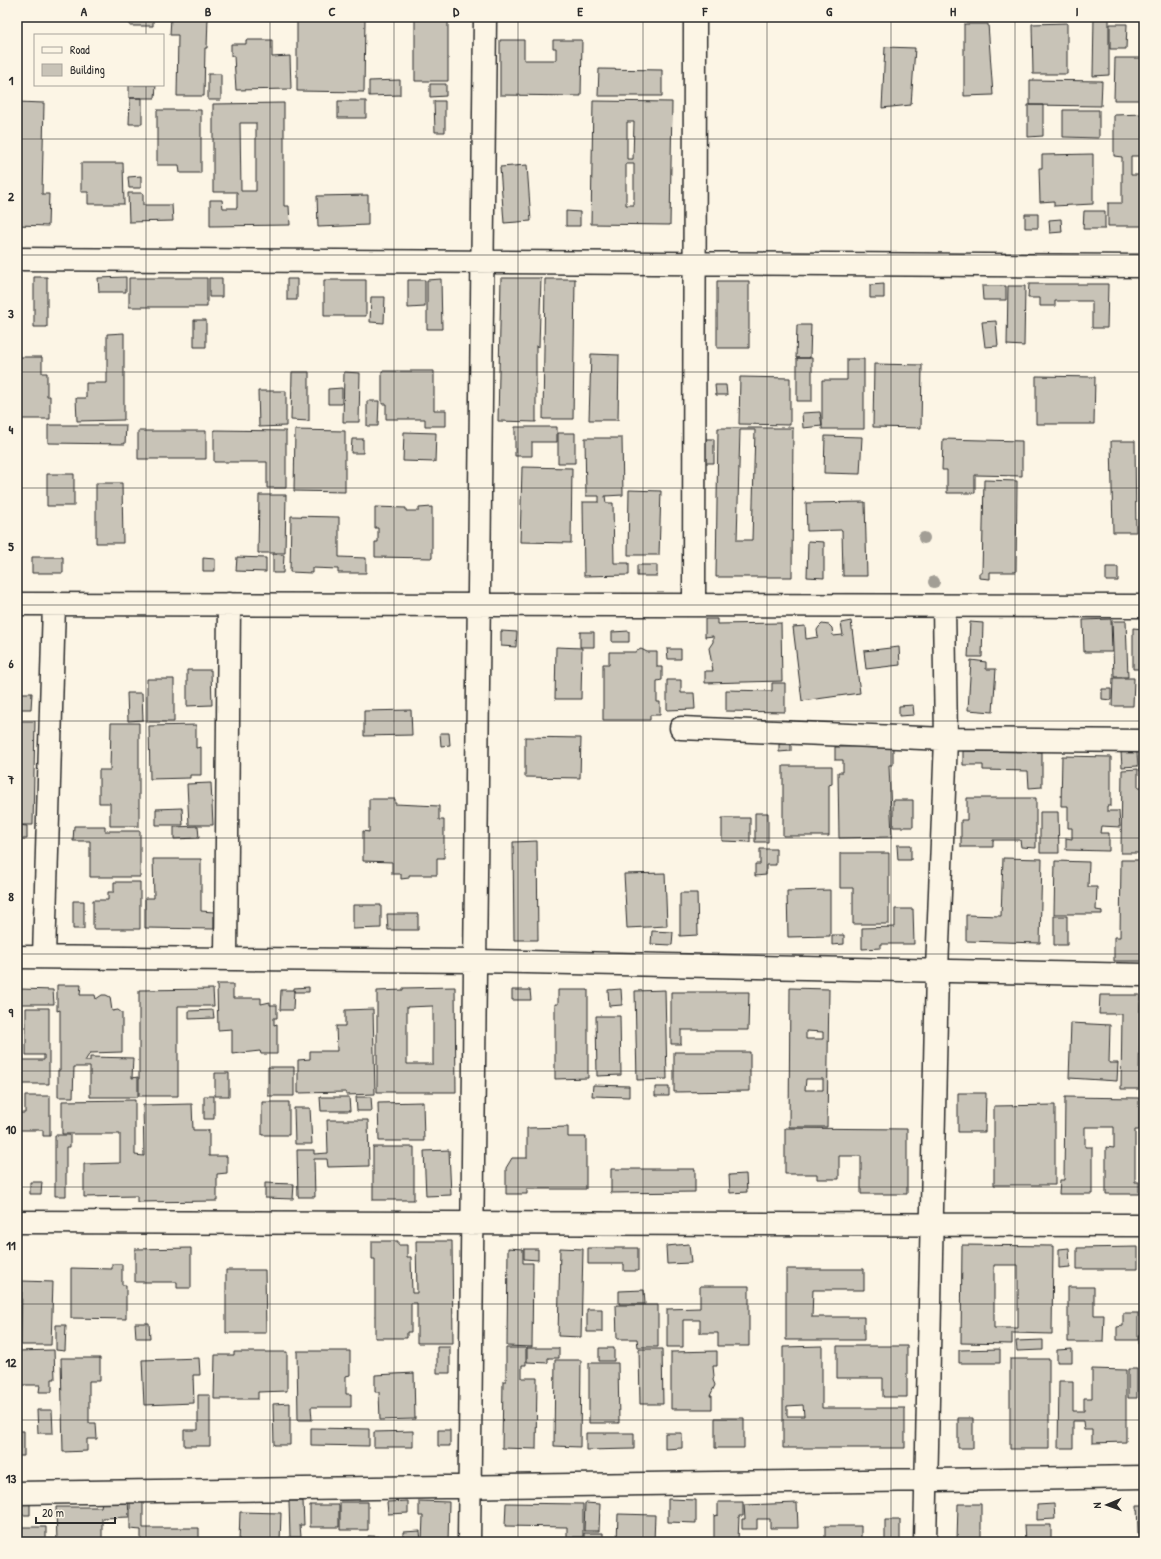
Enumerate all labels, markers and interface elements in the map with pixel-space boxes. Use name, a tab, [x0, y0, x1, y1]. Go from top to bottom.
text: A	[81, 2, 88, 20]
text: B	[205, 2, 212, 20]
text: C	[328, 2, 336, 20]
text: D	[453, 2, 460, 20]
text: E	[577, 2, 583, 20]
text: F	[702, 2, 709, 20]
text: G	[826, 2, 833, 20]
text: H	[950, 2, 956, 20]
text: I	[1075, 2, 1079, 20]
legend	[34, 34, 164, 86]
text: Road	[70, 41, 90, 58]
text: Building	[70, 61, 105, 78]
text: 1	[9, 71, 14, 89]
text: 2	[8, 187, 15, 205]
text: 3	[8, 304, 14, 322]
text: 4	[9, 420, 14, 438]
text: 5	[8, 537, 14, 555]
text: 6	[8, 654, 14, 672]
text: 7	[7, 770, 15, 788]
text: 8	[8, 887, 14, 905]
text: 9	[9, 1003, 14, 1021]
text: 10	[6, 1120, 16, 1138]
text: 11	[6, 1236, 16, 1254]
text: 12	[6, 1353, 17, 1371]
text: 13	[6, 1469, 16, 1487]
north arrow	[1087, 1485, 1127, 1525]
scale bar	[36, 1499, 115, 1525]
text: N	[1090, 1502, 1104, 1509]
text: 20 m	[42, 1504, 64, 1521]

